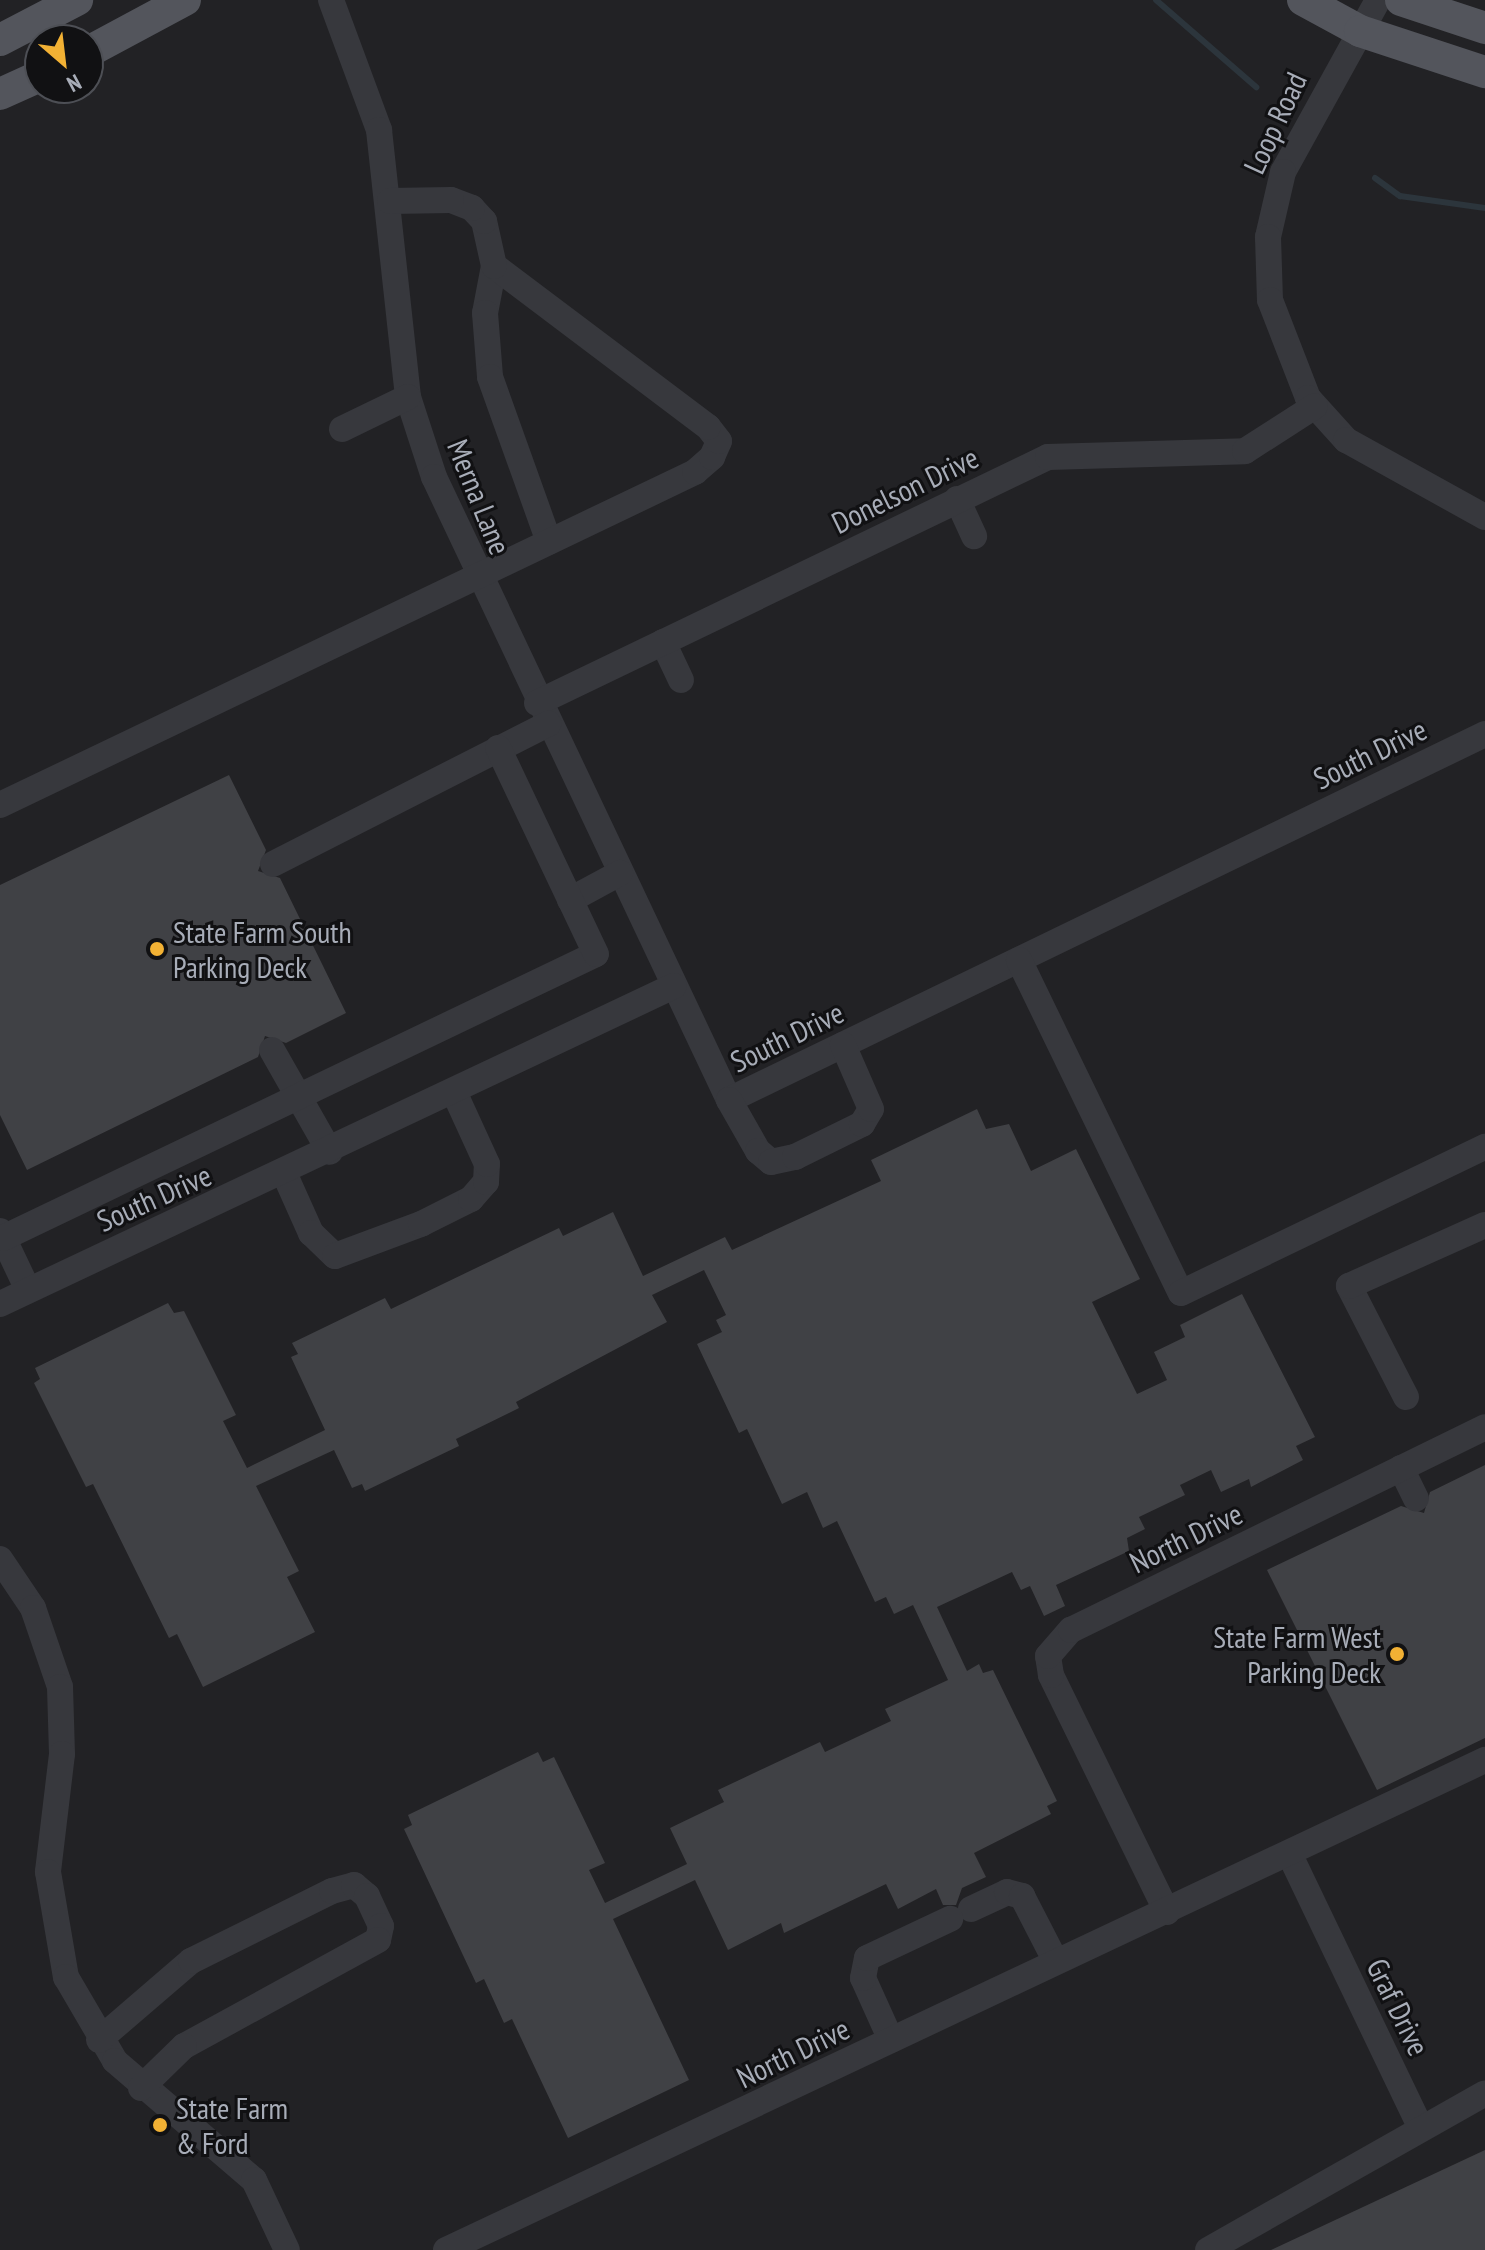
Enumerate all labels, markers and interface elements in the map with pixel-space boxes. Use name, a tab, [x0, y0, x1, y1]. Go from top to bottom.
north arrow	[24, 24, 104, 104]
street label: Loop Road	[1236, 67, 1314, 179]
text: N	[63, 68, 86, 99]
street label: Merna Lane	[440, 434, 518, 560]
street label: Donelson Drive	[826, 439, 984, 541]
street label: South Drive	[1308, 711, 1432, 797]
place label: State Farm South Parking Deck	[173, 914, 352, 984]
marker: State Farm South Parking Deck	[148, 940, 166, 958]
street label: South Drive	[725, 994, 849, 1080]
street label: South Drive	[91, 1157, 217, 1239]
street label: North Drive	[1124, 1495, 1248, 1581]
place label: State Farm West Parking Deck	[1213, 1619, 1381, 1690]
marker: State Farm West Parking Deck	[1388, 1645, 1406, 1663]
street label: Graf Drive	[1359, 1953, 1437, 2061]
street label: North Drive	[731, 2010, 855, 2096]
place label: State Farm & Ford	[176, 2090, 288, 2160]
marker: State Farm & Ford	[151, 2116, 169, 2134]

